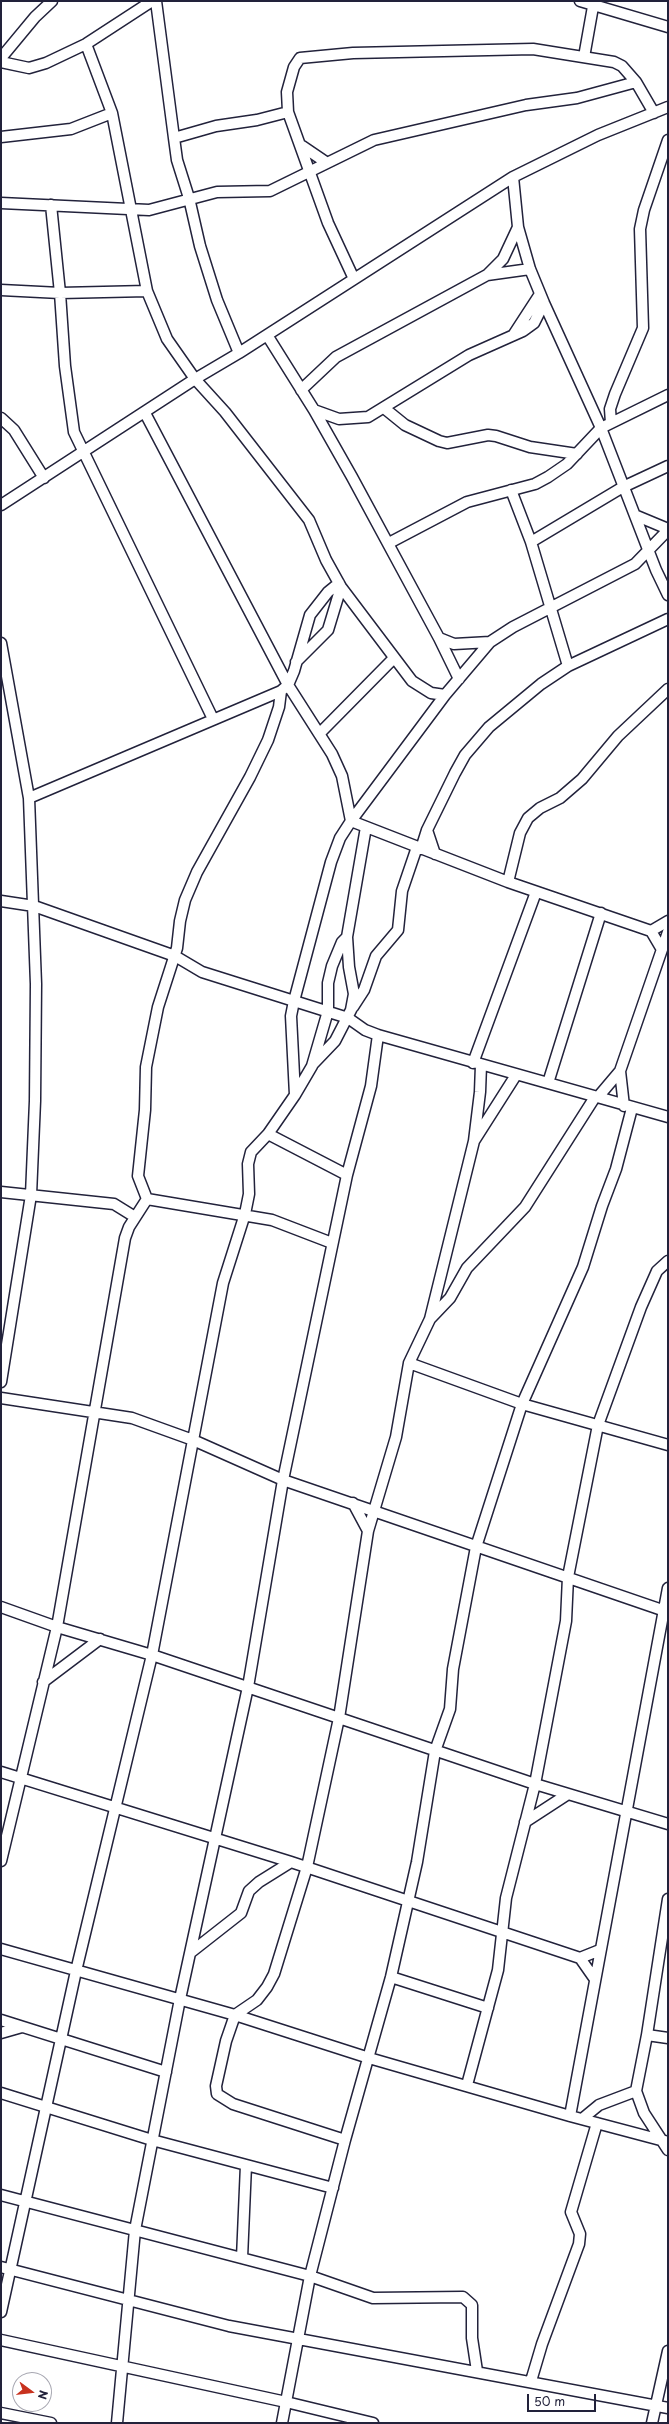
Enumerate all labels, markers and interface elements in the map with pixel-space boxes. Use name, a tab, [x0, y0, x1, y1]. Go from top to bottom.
north arrow	[12, 2372, 52, 2412]
scale bar	[529, 2386, 598, 2412]
text: N	[34, 2389, 52, 2401]
text: 50 m	[534, 2392, 565, 2410]

